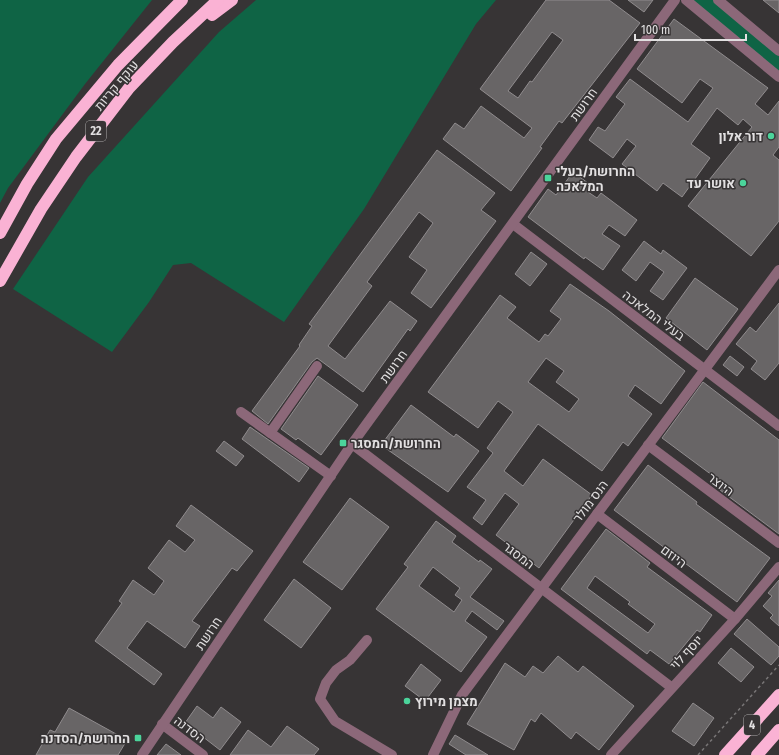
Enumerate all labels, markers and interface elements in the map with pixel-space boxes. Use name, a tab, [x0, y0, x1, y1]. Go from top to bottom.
scale bar	[635, 16, 746, 42]
text: 100 m	[641, 23, 670, 37]
street label: עוקף קריות	[91, 57, 142, 113]
street label: חרושת	[567, 85, 600, 123]
road number: 22	[86, 121, 106, 141]
place label: דור אלון	[718, 129, 763, 144]
marker: דור אלון	[766, 131, 776, 141]
place label: החרושת/בעלי המלאכה	[556, 164, 635, 194]
marker: החרושת/בעלי המלאכה	[543, 173, 553, 183]
place label: אושר עד	[686, 176, 735, 191]
marker: אושר עד	[738, 178, 748, 188]
street label: בעלי המלאכה	[620, 287, 688, 344]
street label: חרושת	[377, 347, 410, 385]
place label: החרושת/המסגר	[351, 436, 441, 451]
marker: החרושת/המסגר	[338, 438, 348, 448]
street label: היוצר	[705, 470, 737, 499]
street label: הנס מולר	[570, 477, 611, 525]
street label: המסגר	[500, 539, 537, 572]
street label: היוזם	[658, 542, 689, 571]
street label: חרושת	[192, 614, 225, 653]
street label: יוסף לוי	[667, 632, 706, 673]
place label: מצמן מירוץ	[415, 694, 478, 709]
marker: מצמן מירוץ	[402, 696, 412, 706]
street label: הסדנה	[171, 713, 208, 746]
road number: 4	[744, 715, 760, 735]
place label: החרושת/הסדנה	[41, 731, 130, 746]
marker: החרושת/הסדנה	[133, 733, 143, 743]

